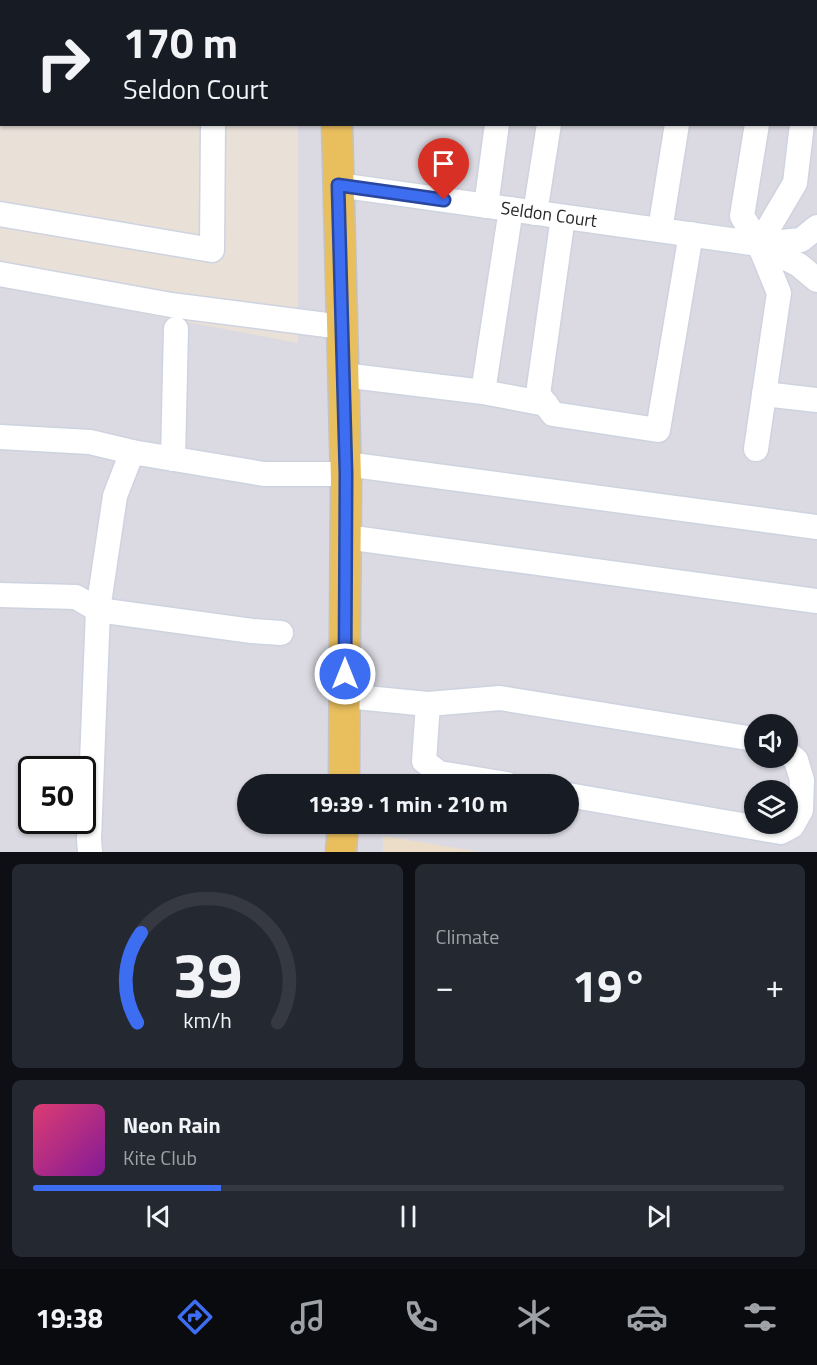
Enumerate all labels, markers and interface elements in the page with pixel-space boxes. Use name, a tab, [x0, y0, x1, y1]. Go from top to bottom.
text: 170 m	[123, 10, 238, 74]
icon: right	[24, 24, 102, 102]
text: Seldon Court	[123, 68, 268, 109]
pin	[418, 138, 469, 200]
icon: arrive	[427, 147, 460, 180]
street label: Seldon Court	[499, 194, 600, 234]
position arrow	[313, 642, 377, 706]
map controls	[744, 714, 798, 834]
button: sound	[744, 714, 798, 768]
speed limit sign: 50	[18, 756, 96, 834]
button: layers	[744, 780, 798, 834]
text: 19:39 · 1 min · 210 m	[308, 787, 508, 821]
text: Climate	[436, 921, 499, 952]
text: 39	[172, 926, 242, 1021]
text: 19°	[572, 951, 648, 1019]
text: −	[436, 961, 454, 1011]
text: +	[766, 961, 784, 1011]
text: km/h	[183, 1004, 232, 1036]
text: Neon Rain	[123, 1108, 221, 1142]
text: Kite Club	[123, 1142, 197, 1173]
icon: previous	[142, 1200, 175, 1233]
icon: pause	[392, 1200, 425, 1233]
icon: next	[642, 1200, 675, 1233]
icon: directions	[174, 1296, 216, 1338]
icon: music	[287, 1296, 329, 1338]
icon: phone	[400, 1296, 442, 1338]
icon: climate	[513, 1296, 555, 1338]
icon: car	[626, 1296, 668, 1338]
icon: filters	[739, 1296, 781, 1338]
text: 19:38	[36, 1297, 103, 1338]

